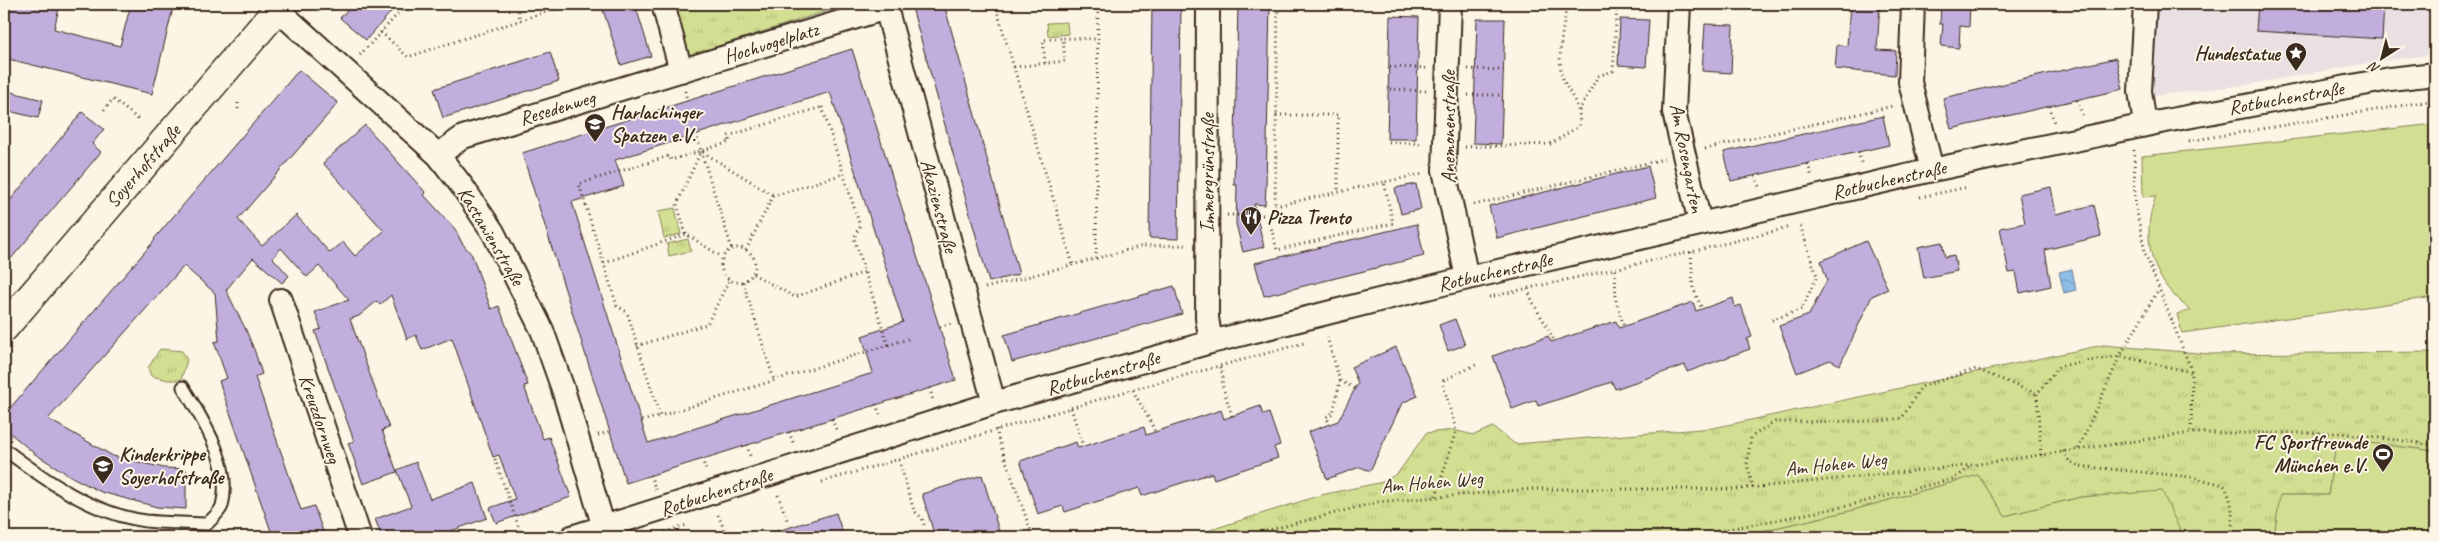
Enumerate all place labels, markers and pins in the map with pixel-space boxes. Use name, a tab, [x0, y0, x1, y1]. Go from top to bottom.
place label: Hundestatue	[2195, 41, 2281, 66]
place icon: Hundestatue	[2284, 41, 2308, 72]
place label: Harlachinger Spatzen e.V.	[611, 100, 705, 148]
school or university icon: Harlachinger Spatzen e.V.	[583, 112, 607, 143]
restaurant icon: Pizza Trento	[1239, 205, 1263, 236]
place label: Pizza Trento	[1267, 205, 1353, 230]
place label: FC Sportfreunde München e.V.	[2254, 430, 2369, 478]
place label: Kinderkrippe Soyerhofstraße	[119, 442, 226, 490]
sports icon: FC Sportfreunde München e.V.	[2371, 442, 2395, 473]
school or university icon: Kinderkrippe Soyerhofstraße	[91, 454, 115, 485]

